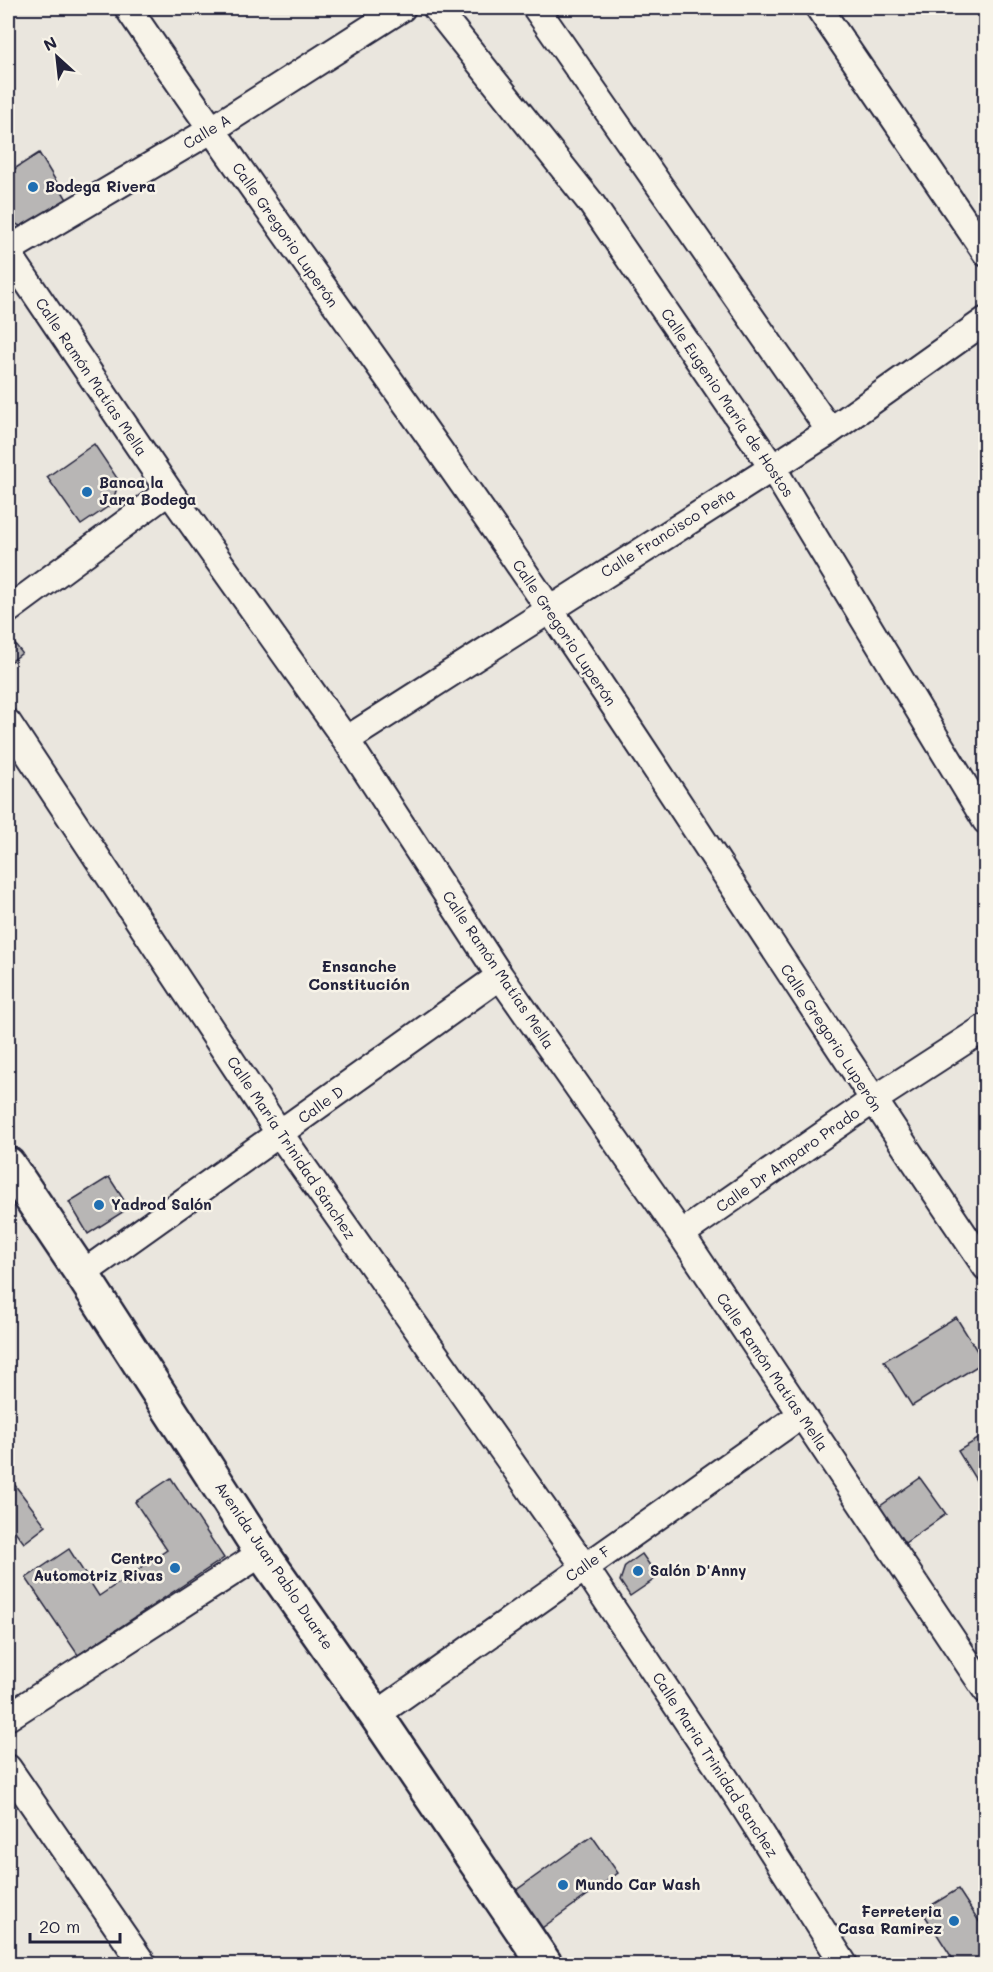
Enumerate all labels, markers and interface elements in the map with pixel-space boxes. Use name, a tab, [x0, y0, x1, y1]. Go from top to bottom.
north arrow	[27, 27, 87, 87]
text: N	[40, 31, 60, 55]
street label: Calle A	[179, 109, 234, 153]
street label: Calle Gregorio Luperón	[228, 158, 343, 311]
place label: Bodega Rivera	[45, 176, 156, 196]
marker: Bodega Rivera	[26, 180, 40, 194]
street label: Calle Ramón Matías Mella	[31, 293, 152, 459]
street label: Calle Eugenio María de Hostos	[657, 304, 799, 501]
place label: Banca la Jara Bodega	[99, 472, 196, 509]
street label: Calle Francisco Peña	[597, 483, 738, 582]
marker: Banca la Jara Bodega	[80, 485, 94, 499]
street label: Calle Gregorio Luperón	[508, 555, 621, 709]
street label: Calle Ramón Matías Mella	[438, 886, 559, 1052]
district label: Ensanche Constitución	[308, 955, 410, 994]
street label: Calle Gregorio Luperón	[777, 960, 887, 1115]
street label: Calle María Trinidad Sánchez	[223, 1052, 361, 1243]
street label: Calle D	[294, 1081, 347, 1128]
street label: Calle Dr Amparo Prado	[712, 1102, 863, 1216]
place label: Yadrod Salón	[111, 1194, 212, 1214]
marker: Yadrod Salón	[92, 1198, 106, 1212]
street label: Calle Ramón Matías Mella	[712, 1288, 833, 1454]
street label: Avenida Juan Pablo Duarte	[211, 1478, 339, 1653]
street label: Calle F	[561, 1541, 614, 1586]
place label: Centro Automotriz Rivas	[33, 1548, 163, 1585]
place label: Salón D'Anny	[650, 1560, 746, 1580]
marker: Centro Automotriz Rivas	[168, 1561, 182, 1575]
marker: Salón D'Anny	[631, 1564, 645, 1578]
street label: Calle Maria Trinidad Sanchez	[648, 1668, 783, 1861]
place label: Mundo Car Wash	[575, 1874, 700, 1894]
marker: Mundo Car Wash	[556, 1878, 570, 1892]
place label: Ferreteria Casa Ramirez	[838, 1901, 943, 1938]
scale bar	[30, 1906, 120, 1944]
text: 20 m	[39, 1914, 80, 1938]
marker: Ferreteria Casa Ramirez	[947, 1914, 961, 1928]

